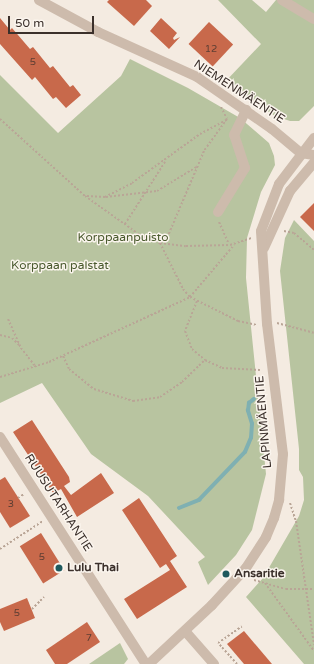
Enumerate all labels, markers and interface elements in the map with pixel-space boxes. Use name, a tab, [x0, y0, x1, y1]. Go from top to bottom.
scale bar	[10, 8, 96, 34]
text: 50 m	[15, 16, 44, 30]
house number: 12	[205, 44, 217, 56]
house number: 5	[30, 57, 36, 69]
street label: NIEMENMÄENTIE	[191, 57, 287, 127]
park label: Korppaanpuisto	[77, 231, 169, 245]
park label: Korppaan palstat	[11, 259, 109, 273]
street label: LAPINMÄENTIE	[253, 375, 275, 469]
street label: RUUSUTARHANTIE	[21, 452, 95, 554]
house number: 3	[8, 499, 14, 511]
house number: 5	[39, 552, 45, 564]
place label: Lulu Thai	[67, 561, 119, 575]
marker: Lulu Thai	[54, 563, 64, 573]
place label: Ansaritie	[234, 567, 285, 581]
marker: Ansaritie	[221, 569, 231, 579]
house number: 5	[14, 608, 20, 620]
house number: 7	[86, 633, 92, 645]

